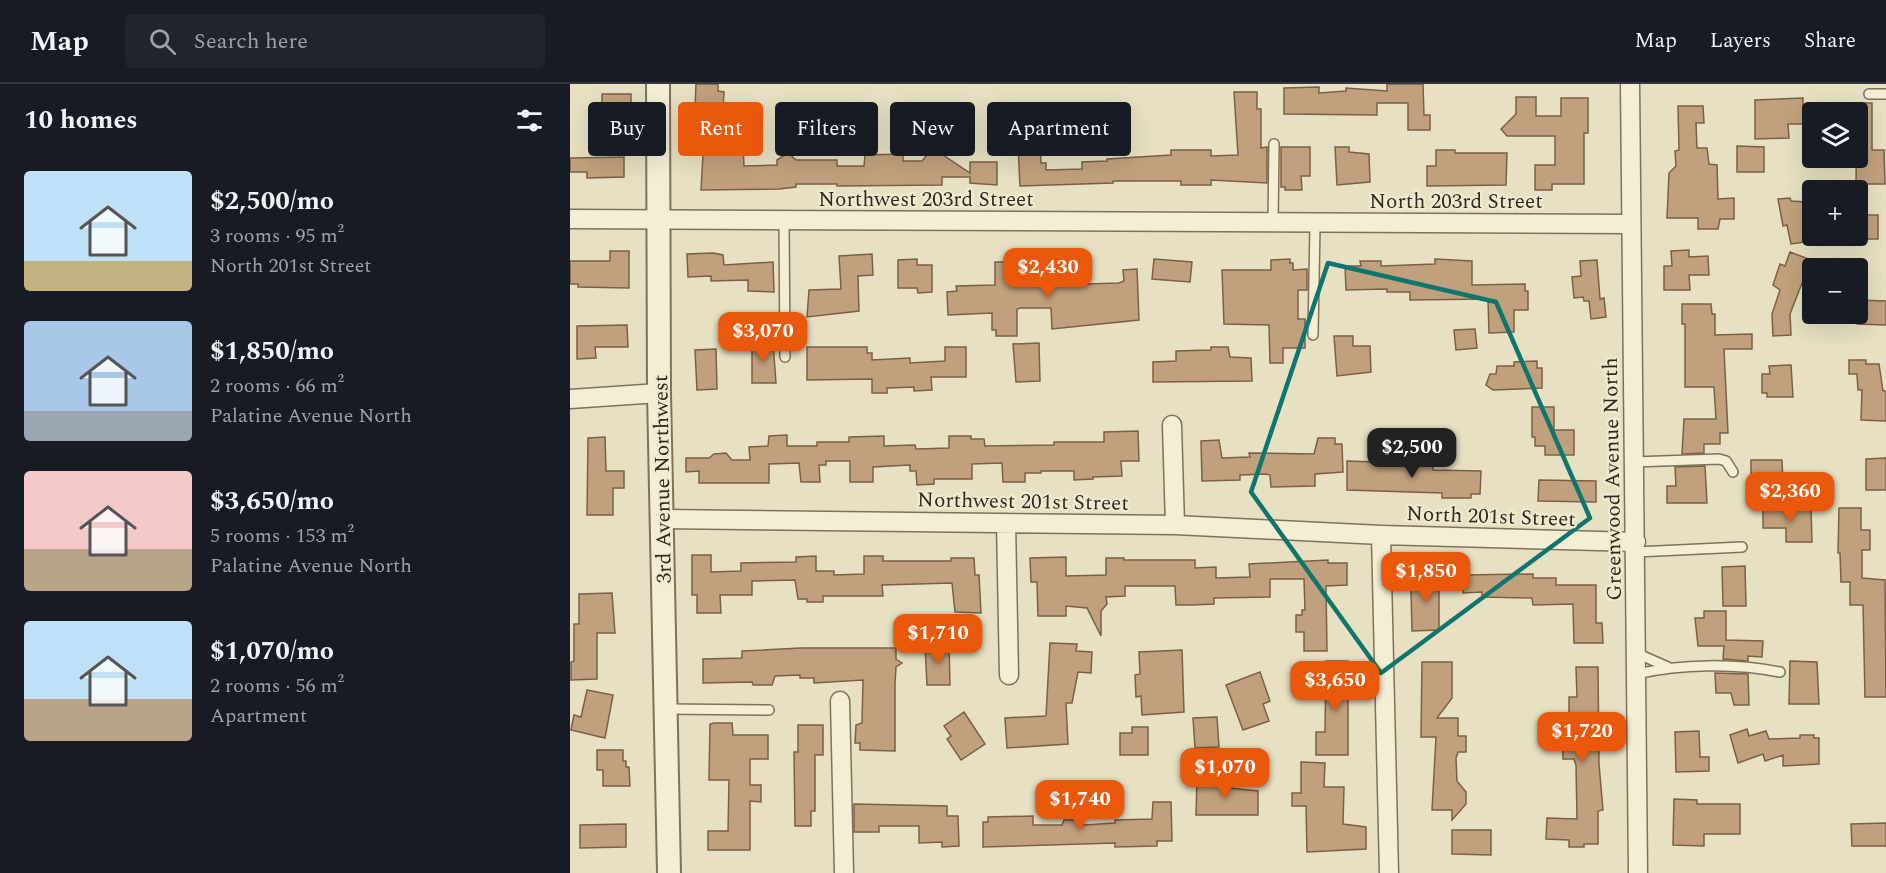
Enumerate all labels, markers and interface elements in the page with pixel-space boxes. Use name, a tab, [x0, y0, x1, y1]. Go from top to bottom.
search box	[125, 14, 545, 68]
text: Map	[30, 20, 89, 63]
icon: search	[146, 25, 179, 58]
text: Search here	[194, 25, 308, 58]
text: Map	[1635, 25, 1677, 57]
text: Layers	[1710, 25, 1771, 57]
text: Share	[1804, 25, 1856, 57]
text: 10 homes	[24, 100, 138, 140]
chip: Buy	[588, 102, 666, 156]
chip: Rent	[678, 102, 763, 156]
chip: Filters	[775, 102, 878, 156]
chip: New	[890, 102, 975, 156]
chip: Apartment	[987, 102, 1131, 156]
map controls	[1802, 102, 1868, 324]
button: layers	[1802, 102, 1868, 168]
icon: filters	[513, 104, 546, 137]
button: +	[1802, 180, 1868, 246]
text: $2,500/mo	[210, 181, 334, 221]
street label: Northwest 203rd Street	[818, 184, 1034, 216]
street label: North 203rd Street	[1369, 186, 1543, 218]
icon: home	[72, 195, 144, 267]
text: 3 rooms · 95 m²	[210, 221, 344, 251]
pin: $2,430	[999, 248, 1097, 299]
text: North 201st Street	[210, 251, 371, 281]
text: $2,430	[1017, 252, 1079, 282]
button: −	[1802, 258, 1868, 324]
pin: $3,070	[714, 312, 812, 363]
text: $3,070	[732, 316, 794, 346]
text: $1,850/mo	[210, 331, 334, 371]
icon: home	[72, 345, 144, 417]
street label: Greenwood Avenue North	[1595, 357, 1631, 601]
text: 2 rooms · 66 m²	[210, 371, 344, 401]
street label: 3rd Avenue Northwest	[645, 374, 681, 584]
text: Palatine Avenue North	[210, 401, 412, 431]
pin: $2,500	[1363, 428, 1461, 479]
text: $2,500	[1381, 432, 1443, 462]
pin: $2,360	[1741, 472, 1839, 523]
text: $2,360	[1759, 476, 1821, 506]
text: $3,650/mo	[210, 481, 334, 521]
street label: Northwest 201st Street	[917, 484, 1129, 520]
icon: home	[72, 495, 144, 567]
street label: North 201st Street	[1406, 498, 1576, 536]
text: 5 rooms · 153 m²	[210, 521, 354, 551]
text: Palatine Avenue North	[210, 551, 412, 581]
pin: $1,850	[1377, 552, 1475, 603]
text: $1,850	[1395, 556, 1457, 586]
pin: $1,710	[889, 614, 987, 665]
text: $1,710	[907, 618, 969, 648]
text: $1,070/mo	[210, 631, 334, 671]
icon: home	[72, 645, 144, 717]
pin: $3,650	[1286, 661, 1384, 712]
text: $3,650	[1304, 665, 1366, 695]
text: 2 rooms · 56 m²	[210, 671, 344, 701]
text: Apartment	[210, 701, 307, 731]
pin: $1,720	[1533, 712, 1631, 763]
text: $1,720	[1551, 716, 1613, 746]
pin: $1,070	[1176, 748, 1274, 799]
text: $1,070	[1194, 752, 1256, 782]
pin: $1,740	[1031, 780, 1129, 831]
text: $1,740	[1049, 784, 1111, 814]

